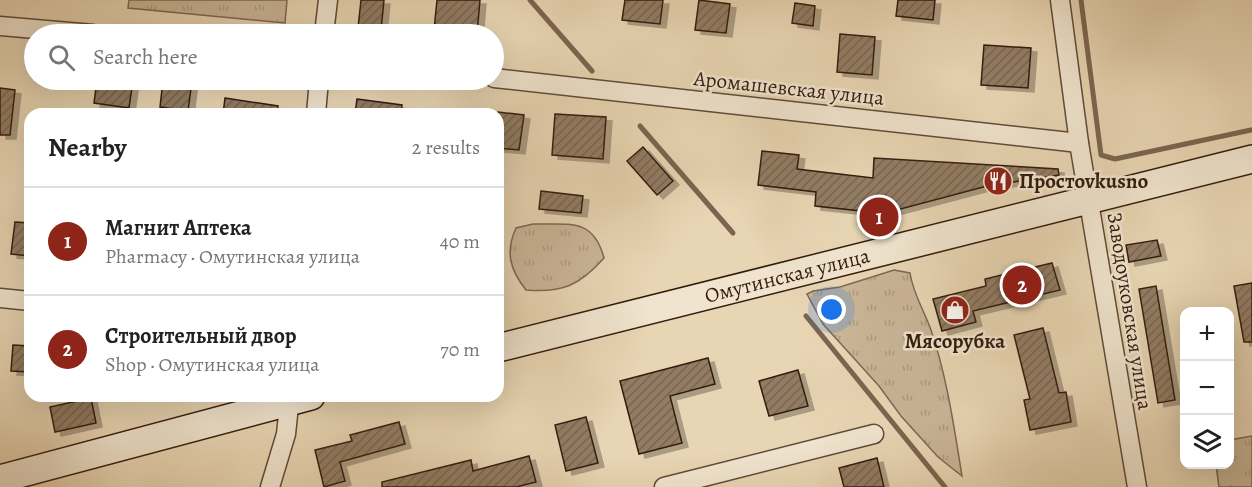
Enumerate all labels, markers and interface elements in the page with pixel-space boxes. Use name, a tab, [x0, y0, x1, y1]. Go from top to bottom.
search box	[24, 24, 504, 90]
icon: search	[45, 41, 78, 74]
text: Search here	[93, 42, 198, 72]
street label: Аромашевская улица	[691, 64, 886, 112]
text: Nearby	[48, 130, 127, 165]
text: 2 results	[412, 134, 480, 161]
restaurant icon: Простоvkusno	[982, 165, 1014, 197]
place label: Простоvkusno	[1019, 167, 1149, 195]
pin: 1	[860, 194, 898, 240]
street label: Заводоуковская улица	[1101, 210, 1159, 412]
text: Магнит Аптека	[105, 213, 251, 243]
text: 1	[64, 228, 71, 255]
text: 40 m	[440, 228, 480, 255]
street label: Омутинская улица	[702, 241, 873, 310]
text: Pharmacy · Омутинская улица	[105, 243, 360, 270]
pin: 2	[1002, 262, 1042, 308]
shop icon: Мясорубка	[939, 294, 971, 326]
your location	[817, 295, 846, 324]
map controls	[1180, 307, 1234, 469]
button: +	[1180, 307, 1234, 361]
text: Строительный двор	[105, 321, 297, 351]
place label: Мясорубка	[905, 327, 1005, 355]
text: 2	[63, 336, 72, 363]
text: 70 m	[440, 336, 480, 363]
text: Shop · Омутинская улица	[105, 351, 320, 378]
button: −	[1180, 361, 1234, 415]
button: layers	[1180, 415, 1234, 469]

